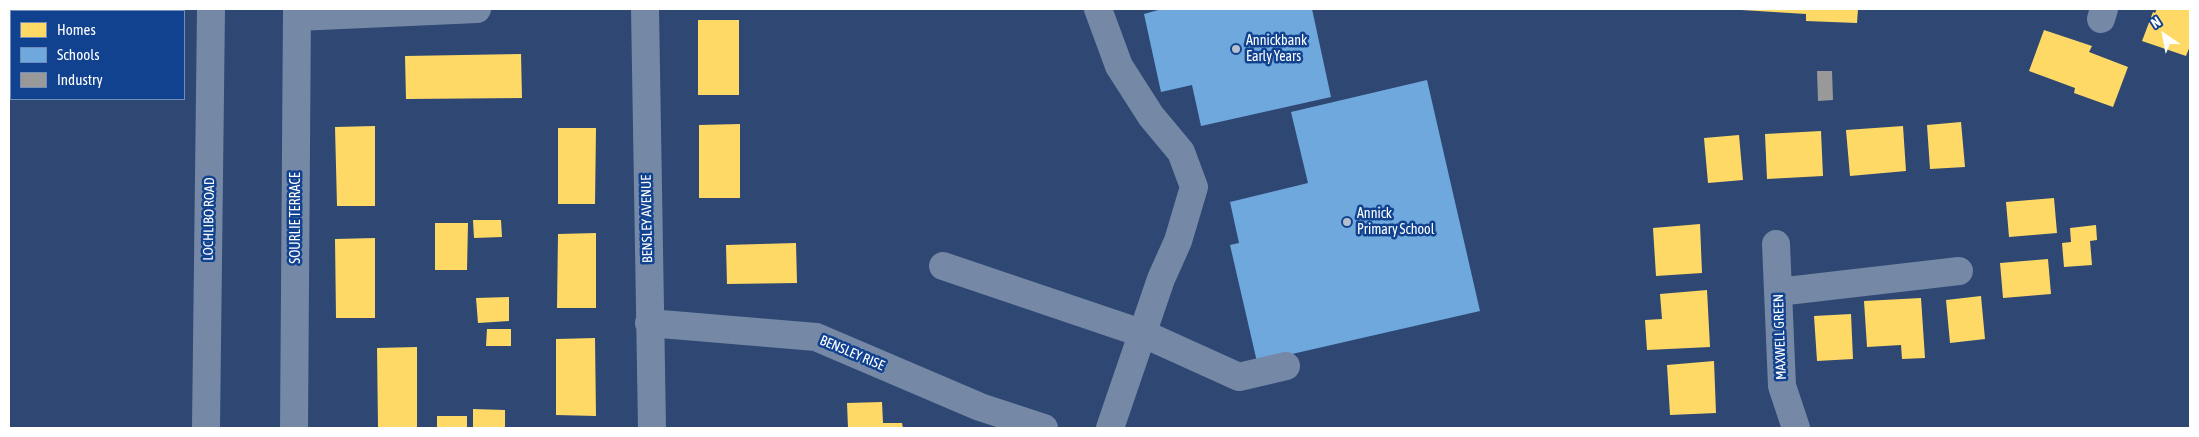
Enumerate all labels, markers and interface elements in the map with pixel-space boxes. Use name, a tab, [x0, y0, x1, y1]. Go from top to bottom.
legend	[10, 10, 185, 100]
north arrow	[2139, 10, 2189, 60]
text: N	[2148, 13, 2164, 31]
text: Homes	[57, 21, 96, 38]
place label: Annickbank Early Years	[1246, 33, 1307, 65]
marker: Annickbank Early Years	[1230, 43, 1242, 55]
text: Schools	[57, 46, 100, 63]
text: Industry	[57, 71, 103, 88]
street label: SOURLIE TERRACE	[288, 172, 304, 264]
street label: BENSLEY AVENUE	[638, 175, 656, 263]
street label: LOCHLIBO ROAD	[200, 177, 218, 261]
place label: Annick Primary School	[1357, 206, 1434, 238]
marker: Annick Primary School	[1341, 216, 1353, 228]
street label: MAXWELL GREEN	[1770, 294, 1790, 380]
street label: BENSLEY RISE	[817, 332, 887, 374]

